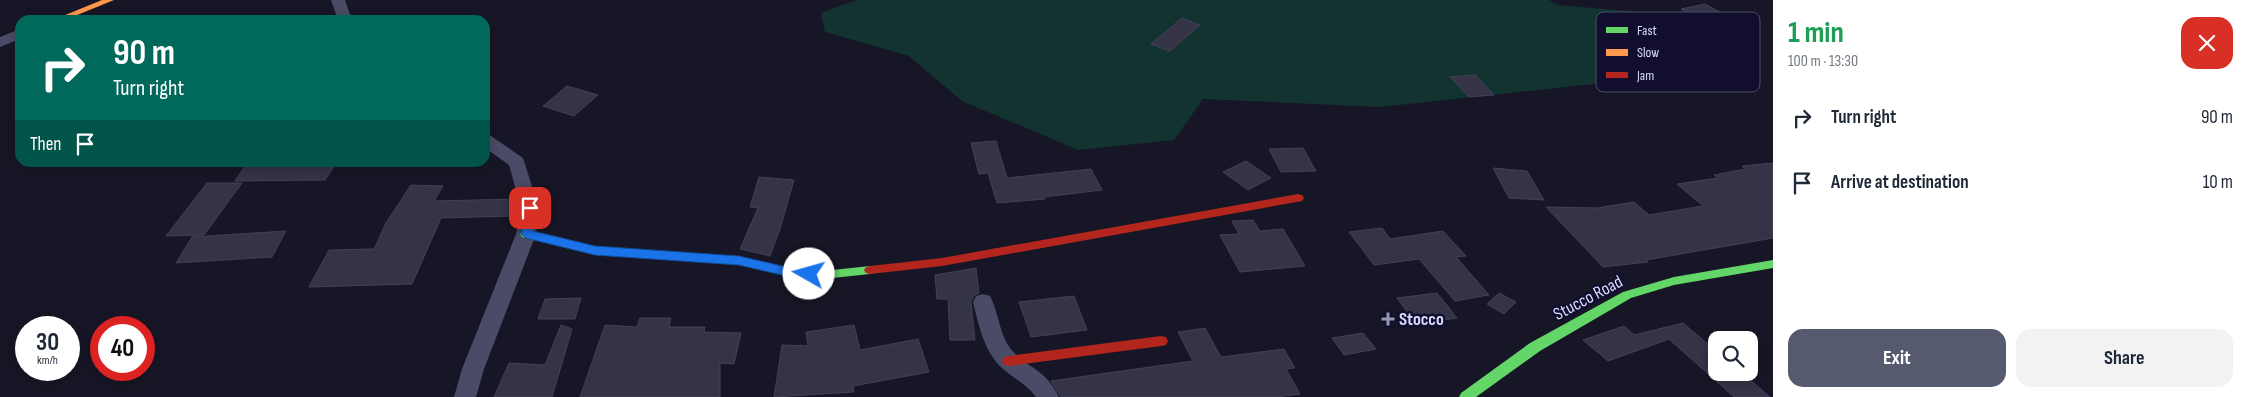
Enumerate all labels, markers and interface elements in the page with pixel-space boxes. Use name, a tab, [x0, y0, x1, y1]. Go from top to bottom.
legend	[1596, 12, 1760, 92]
text: 1 min	[1788, 15, 1844, 51]
button: close	[2181, 17, 2233, 69]
text: Fast	[1637, 22, 1657, 39]
text: 90 m	[113, 32, 175, 75]
icon: right	[30, 35, 95, 100]
text: Slow	[1637, 44, 1659, 61]
text: 100 m · 13:30	[1788, 52, 1858, 71]
text: Jam	[1636, 67, 1654, 84]
text: Turn right	[113, 75, 184, 102]
icon: right	[1788, 104, 1816, 132]
text: Turn right	[1831, 106, 1896, 129]
text: 90 m	[2201, 106, 2233, 129]
icon: arrive	[71, 130, 99, 158]
text: Then	[30, 133, 61, 156]
icon: arrive	[1788, 169, 1816, 197]
text: Arrive at destination	[1831, 171, 1969, 194]
text: 10 m	[2203, 171, 2233, 194]
pin	[509, 187, 551, 229]
icon: arrive	[516, 194, 544, 222]
position arrow	[782, 247, 834, 299]
street label: Stucco Road	[1550, 271, 1626, 325]
place label: Stocco	[1399, 309, 1444, 330]
marker: Stocco	[1381, 312, 1395, 326]
speed limit sign: 40	[90, 316, 155, 381]
text: 30	[36, 327, 59, 358]
button: Exit	[1788, 329, 2006, 387]
button: Share	[2016, 329, 2233, 387]
map controls	[1708, 331, 1758, 381]
button: search	[1708, 331, 1758, 381]
text: km/h	[37, 353, 58, 368]

